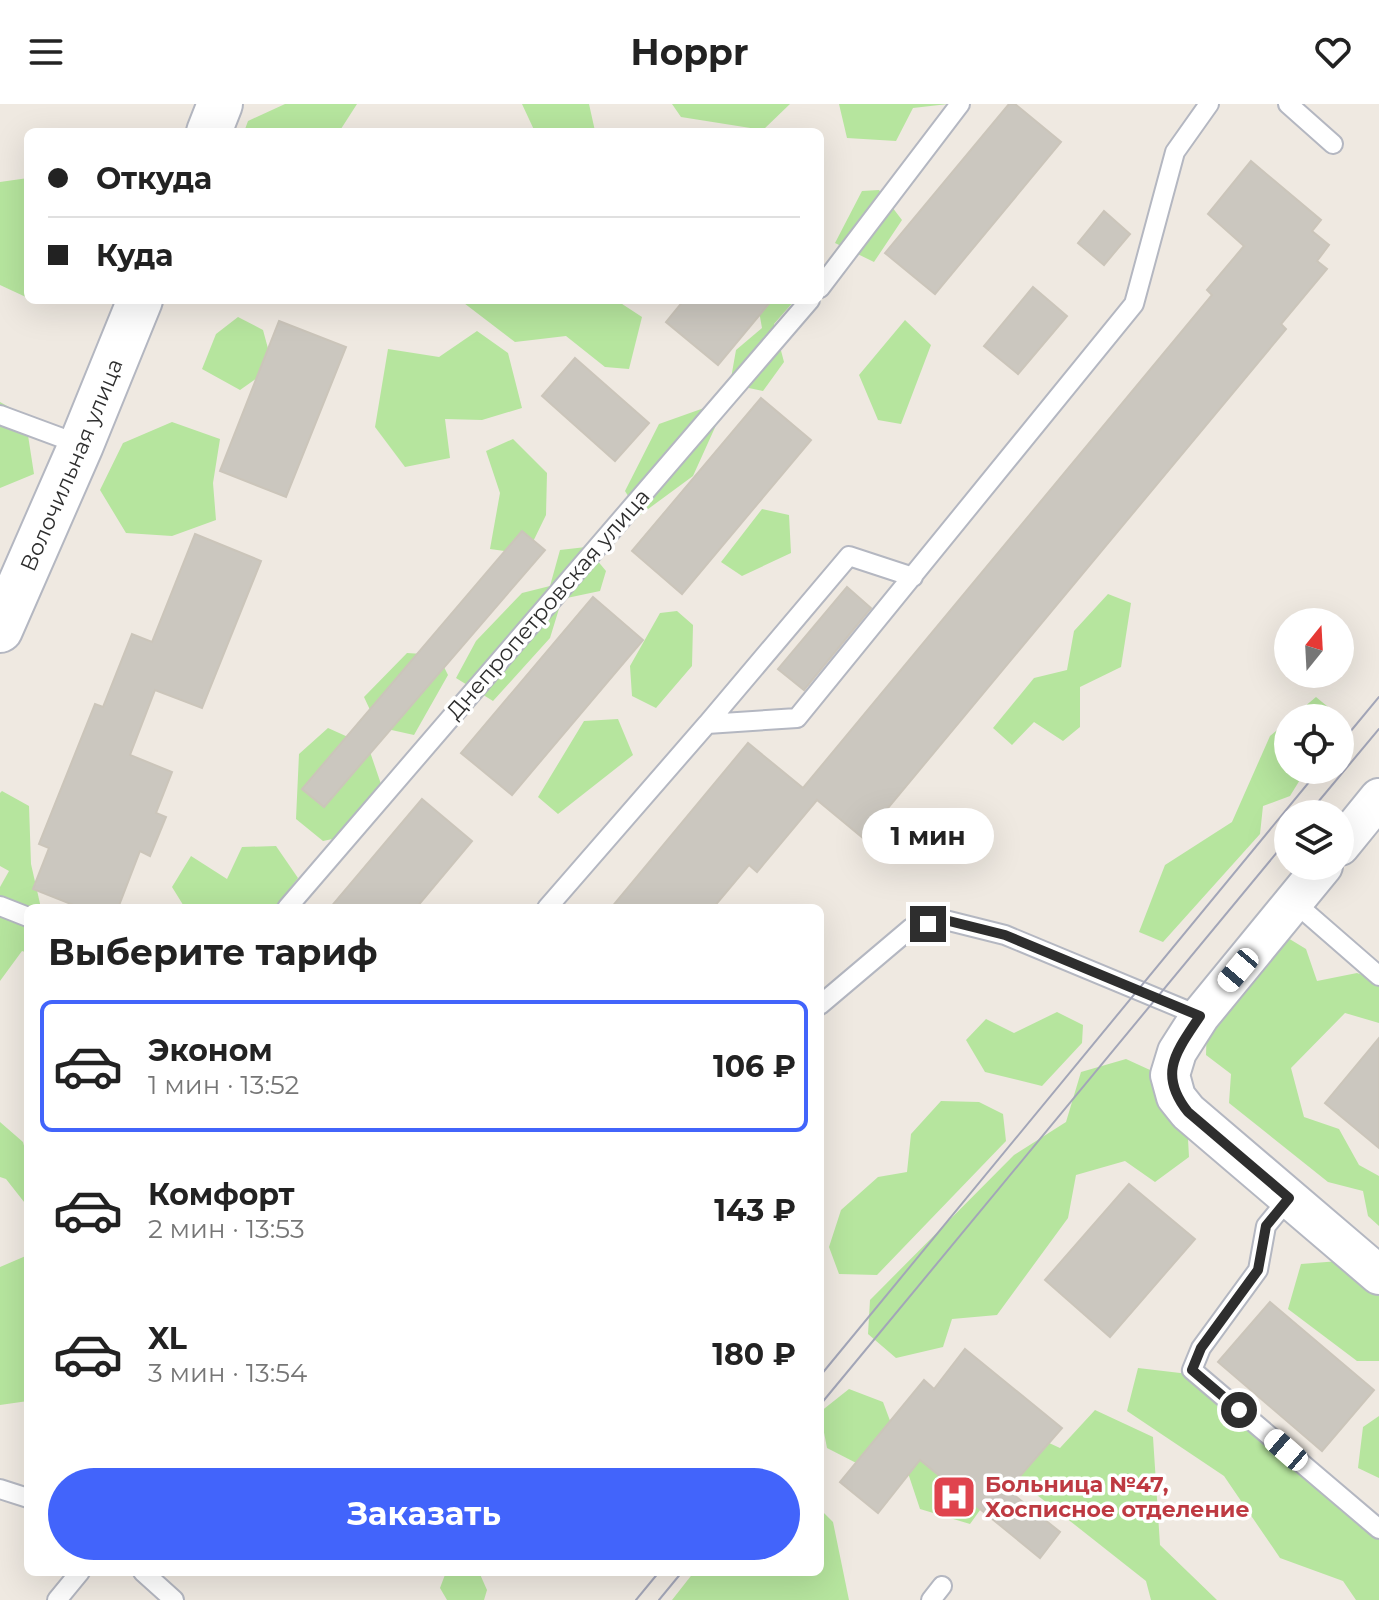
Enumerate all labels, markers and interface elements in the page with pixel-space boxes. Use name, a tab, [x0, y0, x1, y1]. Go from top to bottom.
icon: menu	[24, 30, 68, 74]
text: Hoppr	[631, 30, 748, 74]
icon: heart	[1311, 30, 1355, 74]
text: Откуда	[96, 160, 212, 197]
text: Куда	[96, 237, 173, 274]
street label: Волочильная улица	[14, 354, 128, 575]
street label: Днепропетровская улица	[441, 483, 655, 725]
north arrow	[1274, 608, 1354, 688]
map controls	[1274, 608, 1354, 880]
button: locate	[1274, 704, 1354, 784]
button: layers	[1274, 800, 1354, 880]
callout: 1 мин	[862, 808, 994, 864]
text: 1 мин	[890, 820, 966, 852]
route end	[910, 906, 946, 942]
text: Выберите тариф	[48, 930, 378, 974]
car	[1213, 944, 1263, 996]
icon: car	[52, 1030, 124, 1102]
text: Эконом	[148, 1032, 273, 1069]
text: 106 ₽	[713, 1048, 796, 1085]
text: 1 мин · 13:52	[148, 1069, 299, 1101]
icon: car	[52, 1174, 124, 1246]
text: Комфорт	[148, 1176, 295, 1213]
text: 143 ₽	[714, 1192, 796, 1229]
text: 2 мин · 13:53	[148, 1213, 305, 1245]
icon: car	[52, 1318, 124, 1390]
text: XL	[148, 1320, 187, 1357]
text: 180 ₽	[712, 1336, 796, 1373]
text: 3 мин · 13:54	[148, 1357, 307, 1389]
route start	[1221, 1392, 1257, 1428]
car	[1260, 1425, 1312, 1475]
button: Заказать	[48, 1468, 800, 1560]
place label: Больница №47, Хосписное отделение	[985, 1471, 1250, 1523]
hospital icon: Больница №47, Хосписное отделение	[930, 1473, 978, 1521]

